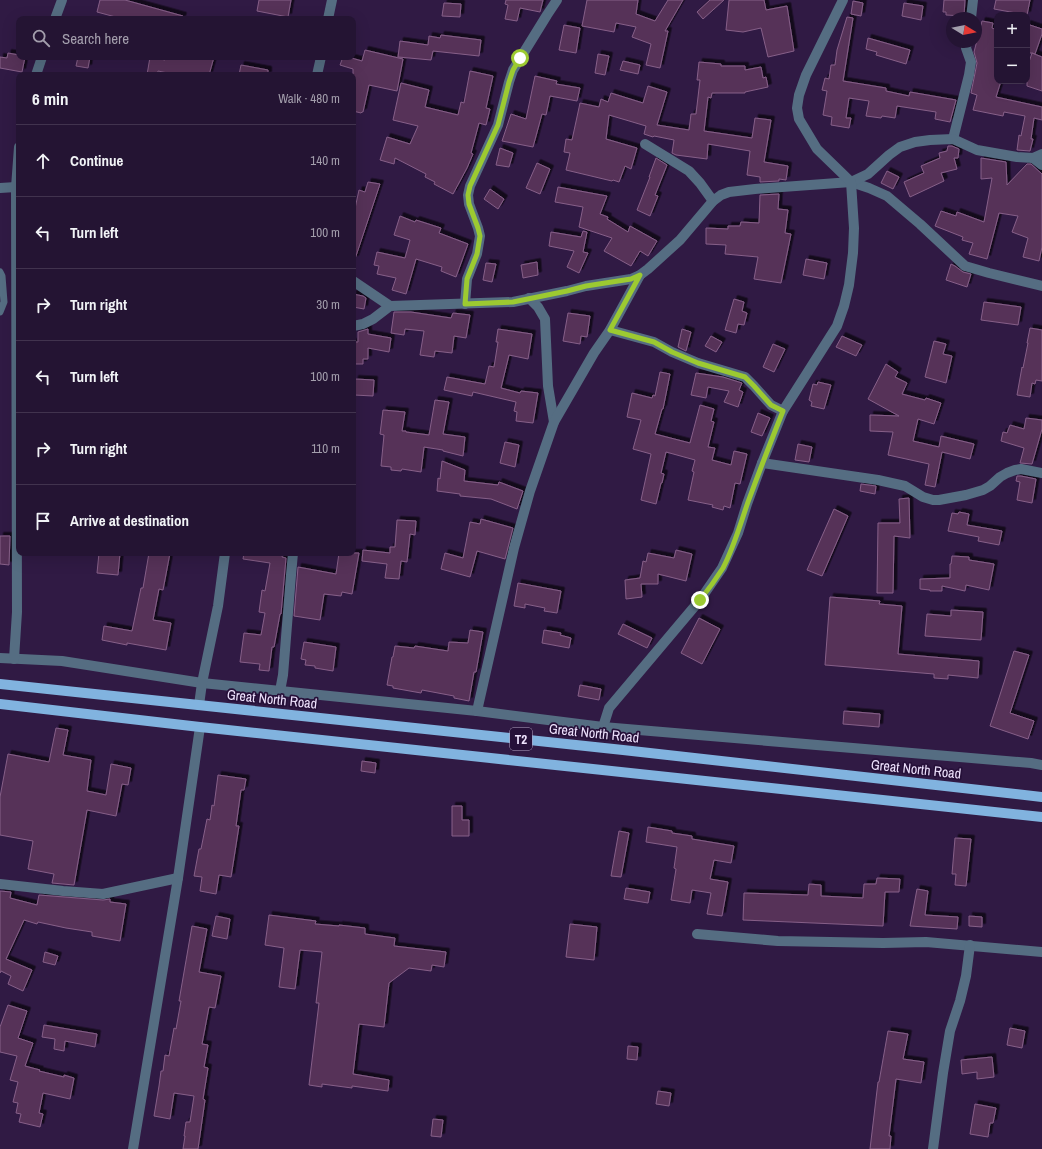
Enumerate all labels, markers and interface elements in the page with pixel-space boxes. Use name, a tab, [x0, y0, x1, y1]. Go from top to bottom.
north arrow	[946, 12, 982, 48]
map controls	[994, 12, 1030, 84]
button: +	[994, 12, 1030, 48]
search box	[16, 16, 356, 60]
icon: search	[30, 27, 52, 49]
text: Search here	[62, 28, 129, 49]
button: −	[994, 48, 1030, 84]
route start	[511, 49, 529, 67]
text: 6 min	[32, 87, 68, 110]
text: Walk · 480 m	[278, 90, 340, 107]
icon: ahead	[32, 150, 54, 172]
text: Continue	[70, 150, 123, 171]
text: 140 m	[310, 152, 340, 169]
icon: left	[32, 222, 54, 244]
text: Turn left	[70, 222, 118, 243]
text: 100 m	[310, 224, 340, 241]
icon: right	[32, 294, 54, 316]
text: Turn right	[70, 294, 127, 315]
text: 30 m	[316, 296, 340, 313]
icon: left	[32, 366, 54, 388]
text: Turn left	[70, 366, 118, 387]
text: 100 m	[310, 368, 340, 385]
icon: right	[32, 438, 54, 460]
text: Turn right	[70, 438, 127, 459]
text: 110 m	[311, 440, 340, 457]
icon: arrive	[32, 510, 54, 532]
text: Arrive at destination	[70, 510, 189, 531]
route end	[691, 591, 709, 609]
street label: Great North Road	[226, 685, 318, 713]
street label: Great North Road	[548, 719, 640, 747]
road number: T2	[510, 728, 532, 750]
street label: Great North Road	[870, 755, 962, 783]

